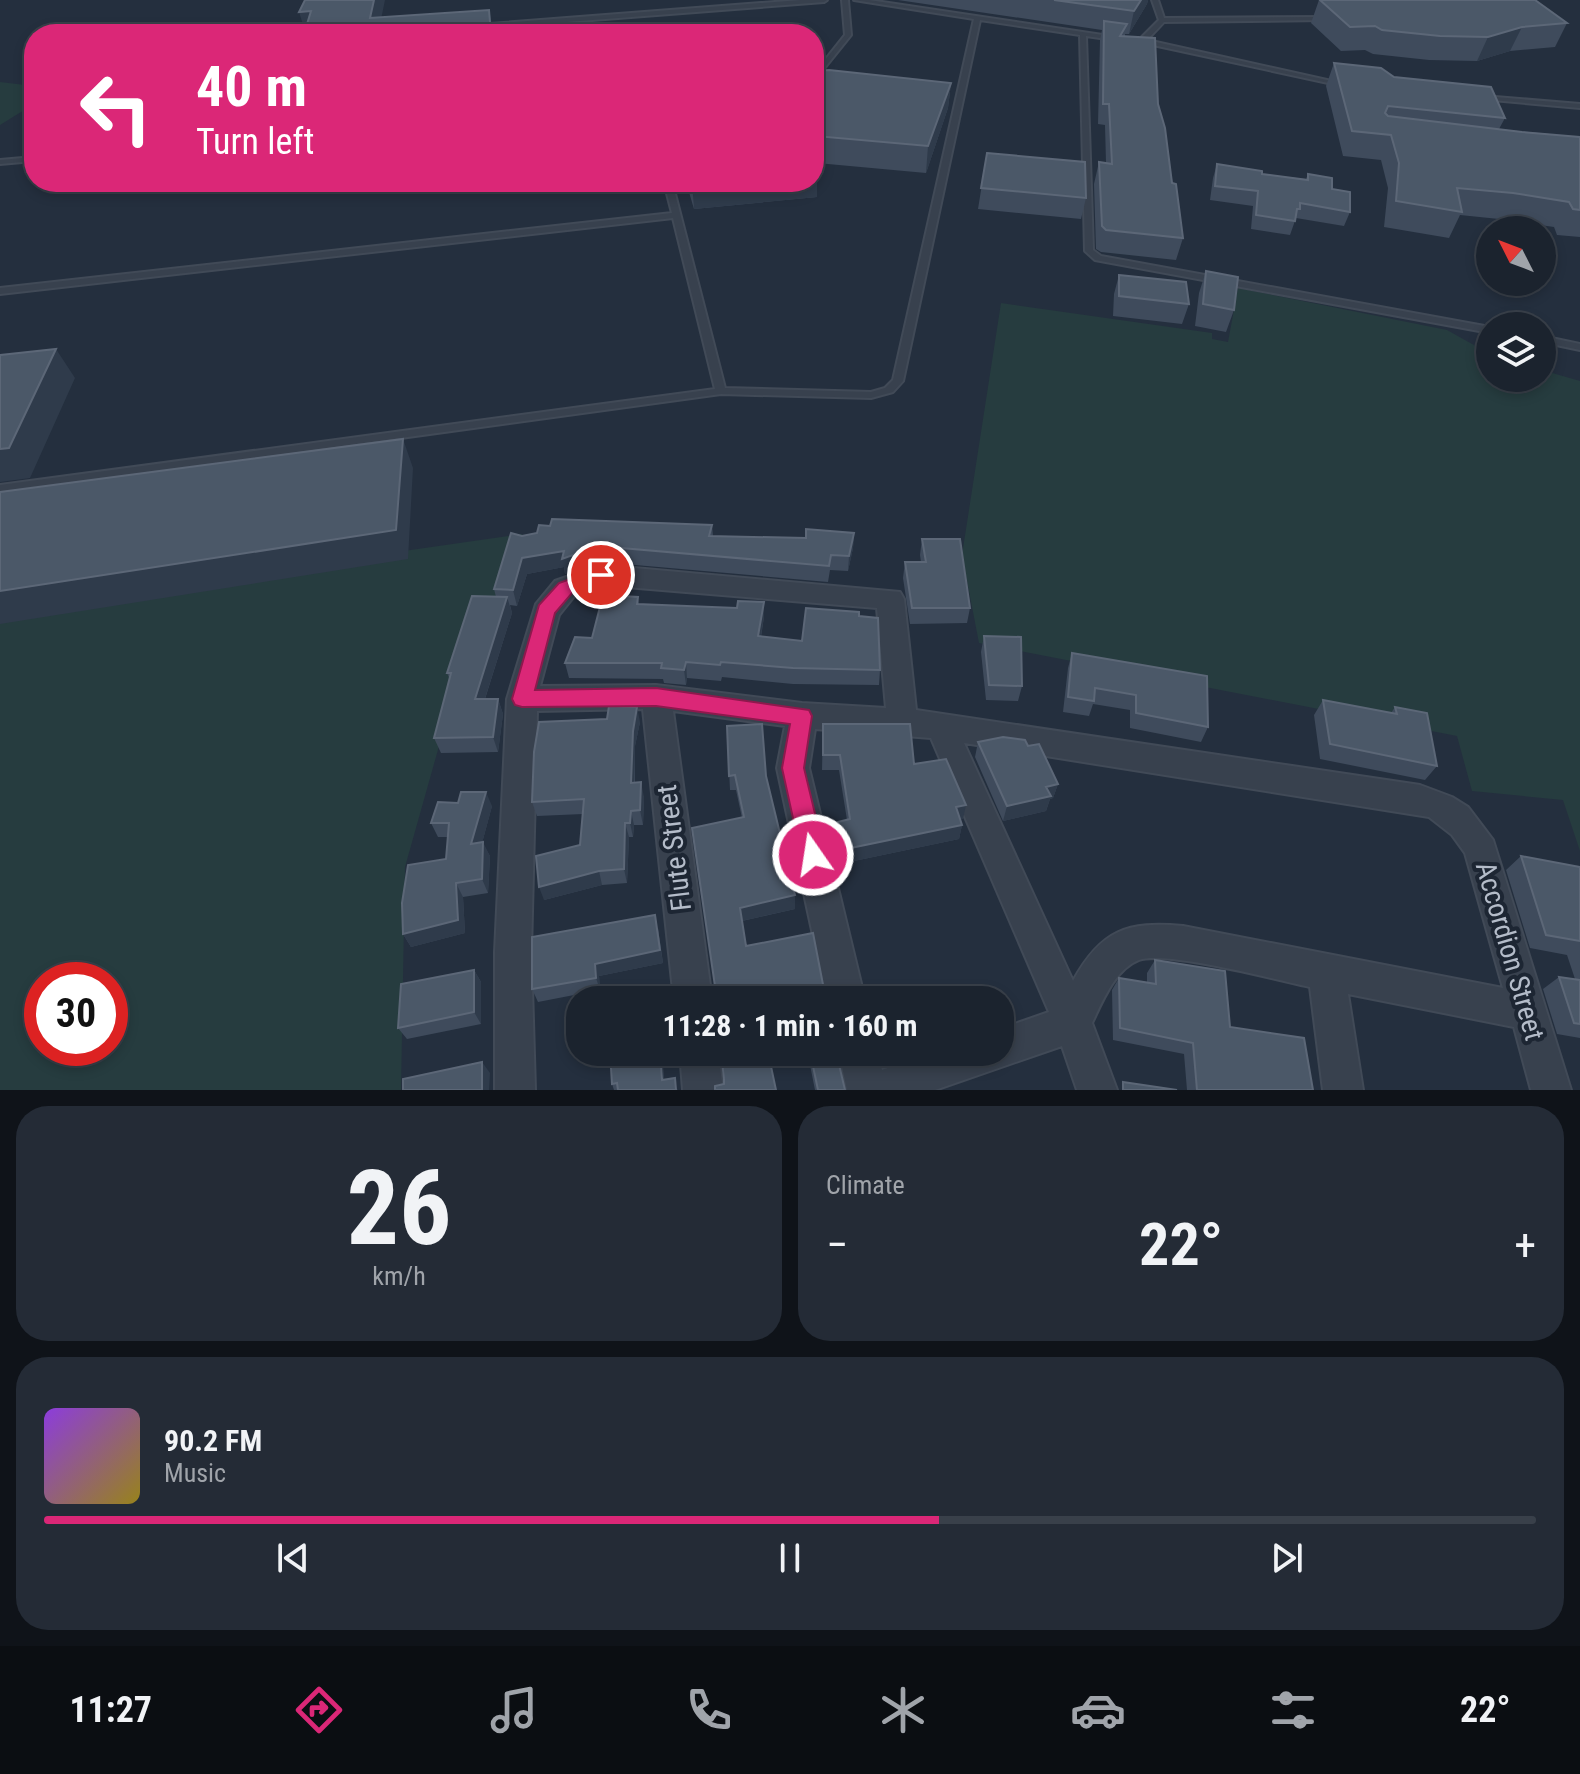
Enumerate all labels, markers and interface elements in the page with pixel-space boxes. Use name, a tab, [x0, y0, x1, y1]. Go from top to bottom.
text: 40 m	[196, 54, 307, 120]
icon: left	[64, 56, 168, 160]
text: Turn left	[196, 121, 314, 163]
north arrow	[1476, 216, 1556, 296]
map controls	[1476, 216, 1556, 392]
button: layers	[1476, 312, 1556, 392]
pin	[567, 541, 635, 609]
icon: arrive	[579, 553, 623, 597]
street label: Flute Street	[650, 783, 698, 913]
position arrow	[771, 813, 855, 897]
street label: Accordion Street	[1469, 858, 1551, 1044]
speed limit sign: 30	[24, 962, 128, 1066]
text: 11:28 · 1 min · 160 m	[663, 1008, 917, 1043]
text: 26	[346, 1148, 452, 1269]
text: Climate	[826, 1170, 905, 1200]
text: 22°	[1139, 1209, 1223, 1280]
text: −	[826, 1219, 848, 1271]
text: +	[1514, 1219, 1536, 1271]
text: km/h	[372, 1261, 426, 1291]
text: 90.2 FM	[164, 1423, 262, 1458]
text: Music	[164, 1458, 226, 1488]
icon: previous	[271, 1536, 315, 1580]
icon: pause	[768, 1536, 812, 1580]
icon: next	[1265, 1536, 1309, 1580]
icon: directions	[291, 1682, 347, 1738]
icon: music	[486, 1682, 542, 1738]
icon: phone	[681, 1682, 737, 1738]
icon: climate	[875, 1682, 931, 1738]
icon: car	[1070, 1682, 1126, 1738]
icon: filters	[1265, 1682, 1321, 1738]
text: 11:27	[69, 1689, 152, 1731]
text: 22°	[1460, 1689, 1510, 1731]

